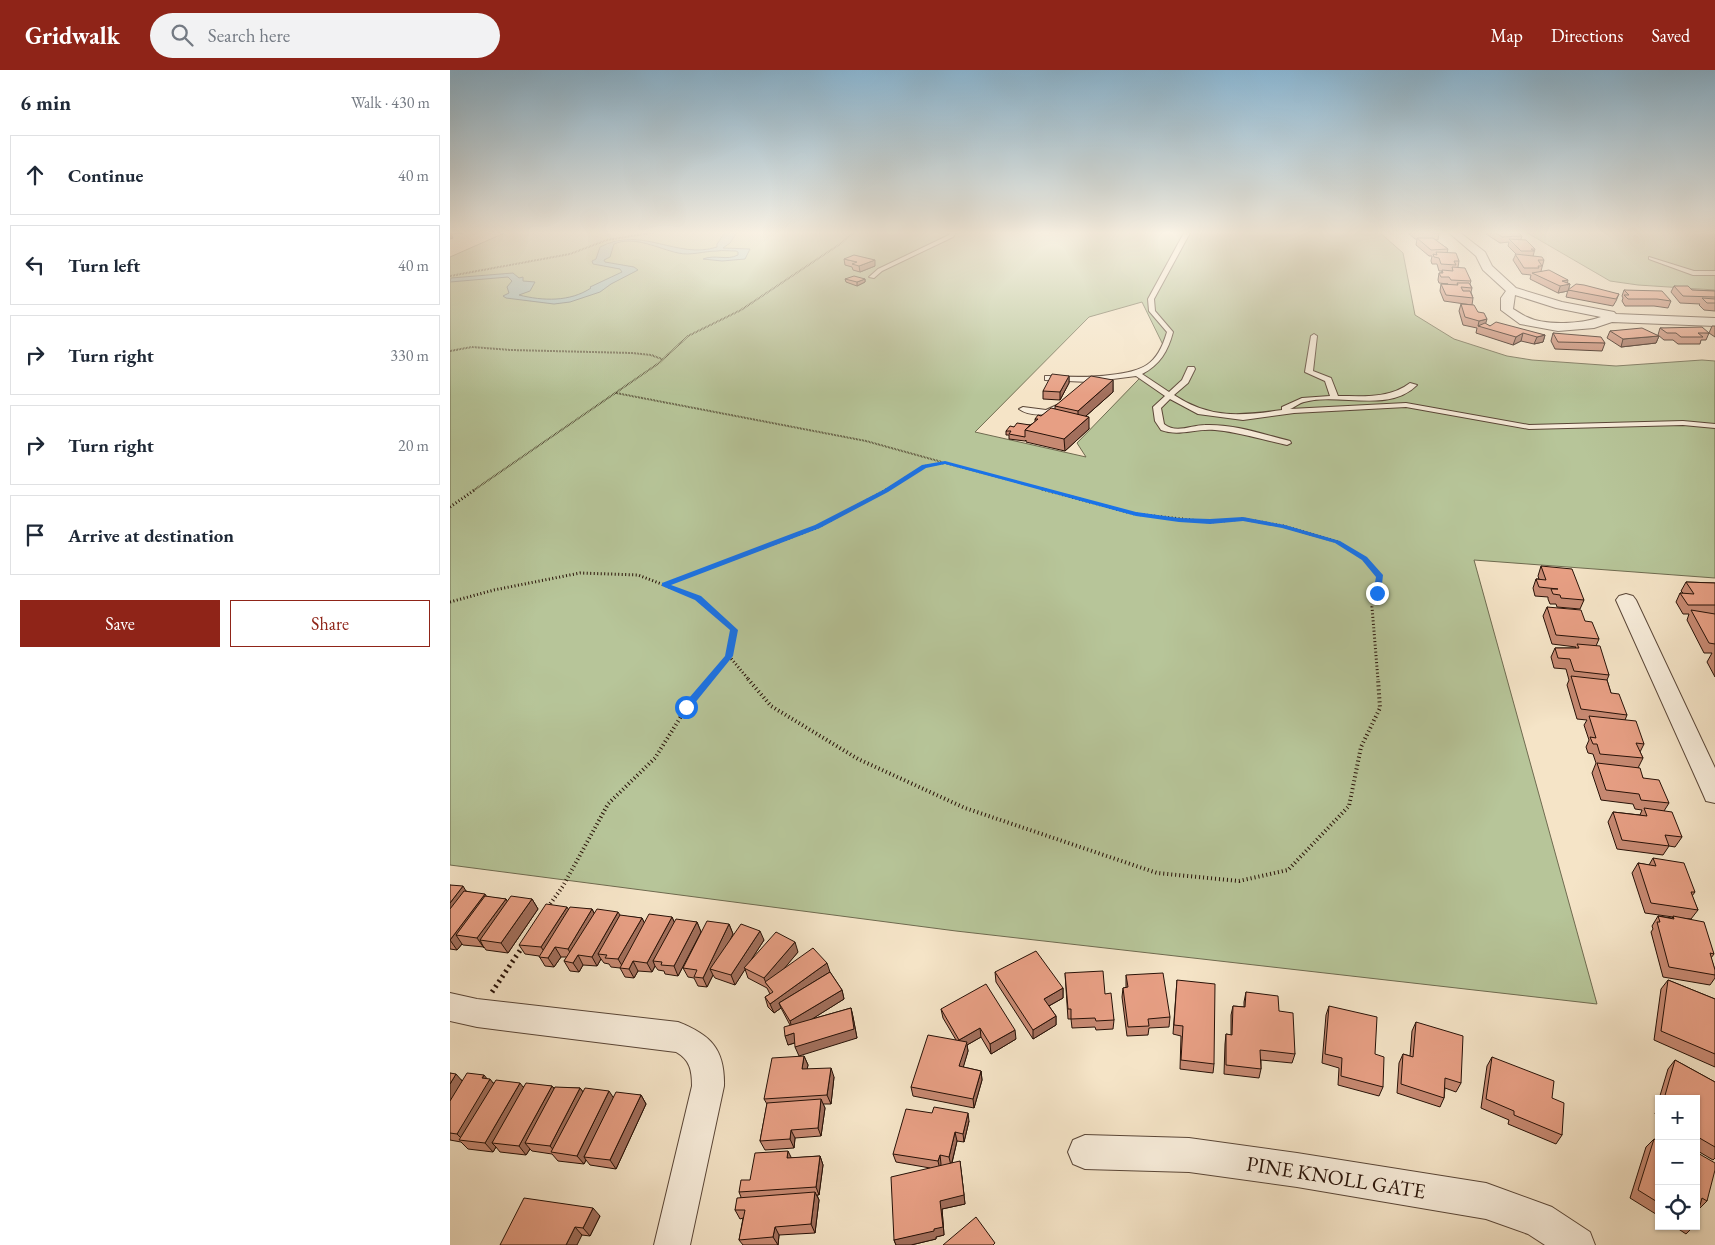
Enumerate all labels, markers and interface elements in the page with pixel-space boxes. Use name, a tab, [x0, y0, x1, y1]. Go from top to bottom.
search box	[150, 13, 500, 58]
text: Gridwalk	[25, 20, 120, 51]
icon: search	[168, 21, 196, 49]
text: Search here	[208, 23, 290, 48]
text: Map	[1491, 24, 1523, 47]
text: Directions	[1551, 24, 1623, 47]
text: Saved	[1651, 24, 1690, 47]
text: 6 min	[20, 89, 71, 116]
text: Walk · 430 m	[351, 92, 430, 113]
icon: ahead	[21, 161, 49, 189]
text: Continue	[68, 163, 143, 188]
text: 40 m	[398, 165, 429, 186]
icon: left	[21, 251, 49, 279]
text: Turn left	[68, 253, 140, 278]
text: 40 m	[398, 255, 429, 276]
icon: right	[21, 341, 49, 369]
text: Turn right	[68, 343, 154, 368]
text: 330 m	[390, 345, 429, 366]
icon: right	[21, 431, 49, 459]
text: Turn right	[68, 433, 154, 458]
text: 20 m	[398, 435, 429, 456]
icon: arrive	[21, 521, 49, 549]
text: Arrive at destination	[68, 523, 234, 548]
route end	[1366, 582, 1389, 605]
button: Save	[20, 600, 220, 647]
button: Share	[230, 600, 430, 647]
route start	[675, 696, 698, 719]
map controls	[1655, 1095, 1700, 1230]
button: +	[1655, 1095, 1700, 1140]
button: −	[1655, 1140, 1700, 1185]
street label: PINE KNOLL GATE	[1245, 1150, 1428, 1205]
button: locate	[1655, 1185, 1700, 1230]

